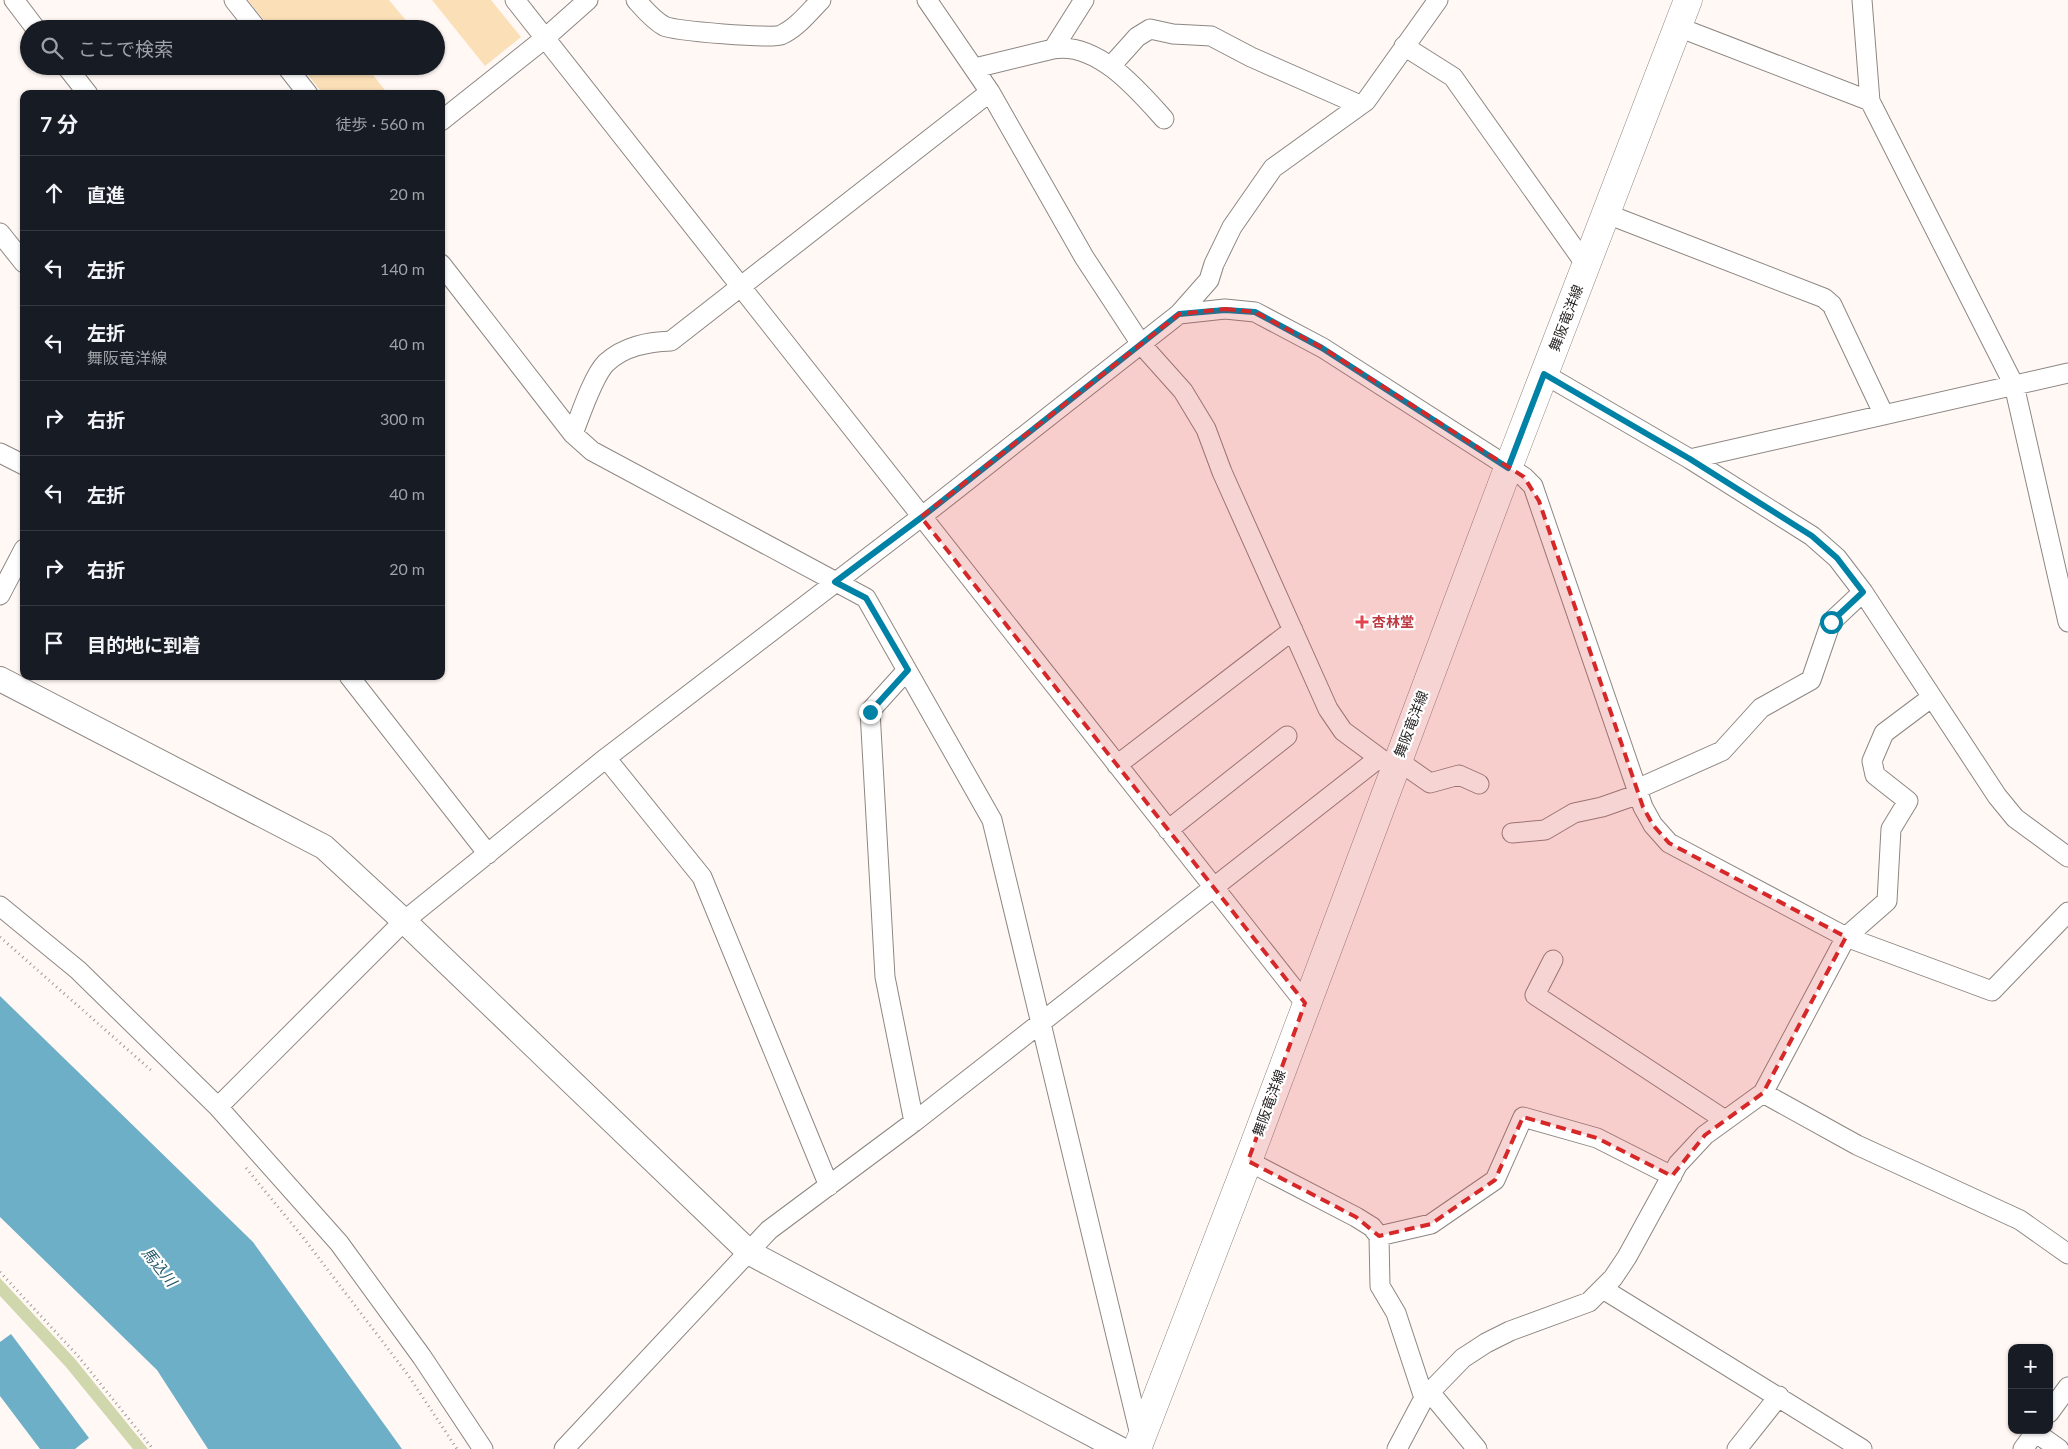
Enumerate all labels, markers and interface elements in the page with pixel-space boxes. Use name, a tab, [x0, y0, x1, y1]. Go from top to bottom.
search box	[20, 20, 445, 75]
icon: search	[38, 34, 66, 62]
text: ここで検索	[78, 37, 173, 60]
text: 7 分	[40, 111, 78, 136]
text: 徒歩 · 560 m	[336, 114, 425, 133]
icon: ahead	[40, 179, 68, 207]
text: 直進	[87, 183, 125, 206]
text: 20 m	[389, 184, 425, 203]
icon: left	[40, 254, 68, 282]
text: 左折	[87, 258, 125, 281]
text: 140 m	[380, 259, 425, 278]
street label: 舞阪竜洋線	[1545, 282, 1586, 354]
text: 左折	[87, 321, 125, 344]
icon: left	[40, 329, 68, 357]
text: 40 m	[389, 334, 425, 353]
text: 舞阪竜洋線	[87, 348, 167, 367]
icon: right	[40, 404, 68, 432]
text: 右折	[87, 408, 125, 431]
text: 300 m	[380, 409, 425, 428]
icon: left	[40, 479, 68, 507]
text: 左折	[87, 483, 125, 506]
text: 40 m	[389, 484, 425, 503]
icon: right	[40, 554, 68, 582]
text: 右折	[87, 558, 125, 581]
text: 20 m	[389, 559, 425, 578]
route start	[1820, 611, 1843, 634]
place label: 杏林堂	[1372, 613, 1414, 630]
marker: 杏林堂	[1356, 616, 1368, 628]
icon: arrive	[40, 629, 68, 657]
text: 目的地に到着	[87, 633, 201, 656]
street label: 舞阪竜洋線	[1390, 688, 1431, 760]
route end	[859, 701, 882, 724]
street label: 舞阪竜洋線	[1249, 1067, 1288, 1139]
water label: 馬込川	[139, 1243, 182, 1291]
map controls	[2008, 1344, 2053, 1434]
button: +	[2008, 1344, 2053, 1389]
button: −	[2008, 1389, 2053, 1434]

